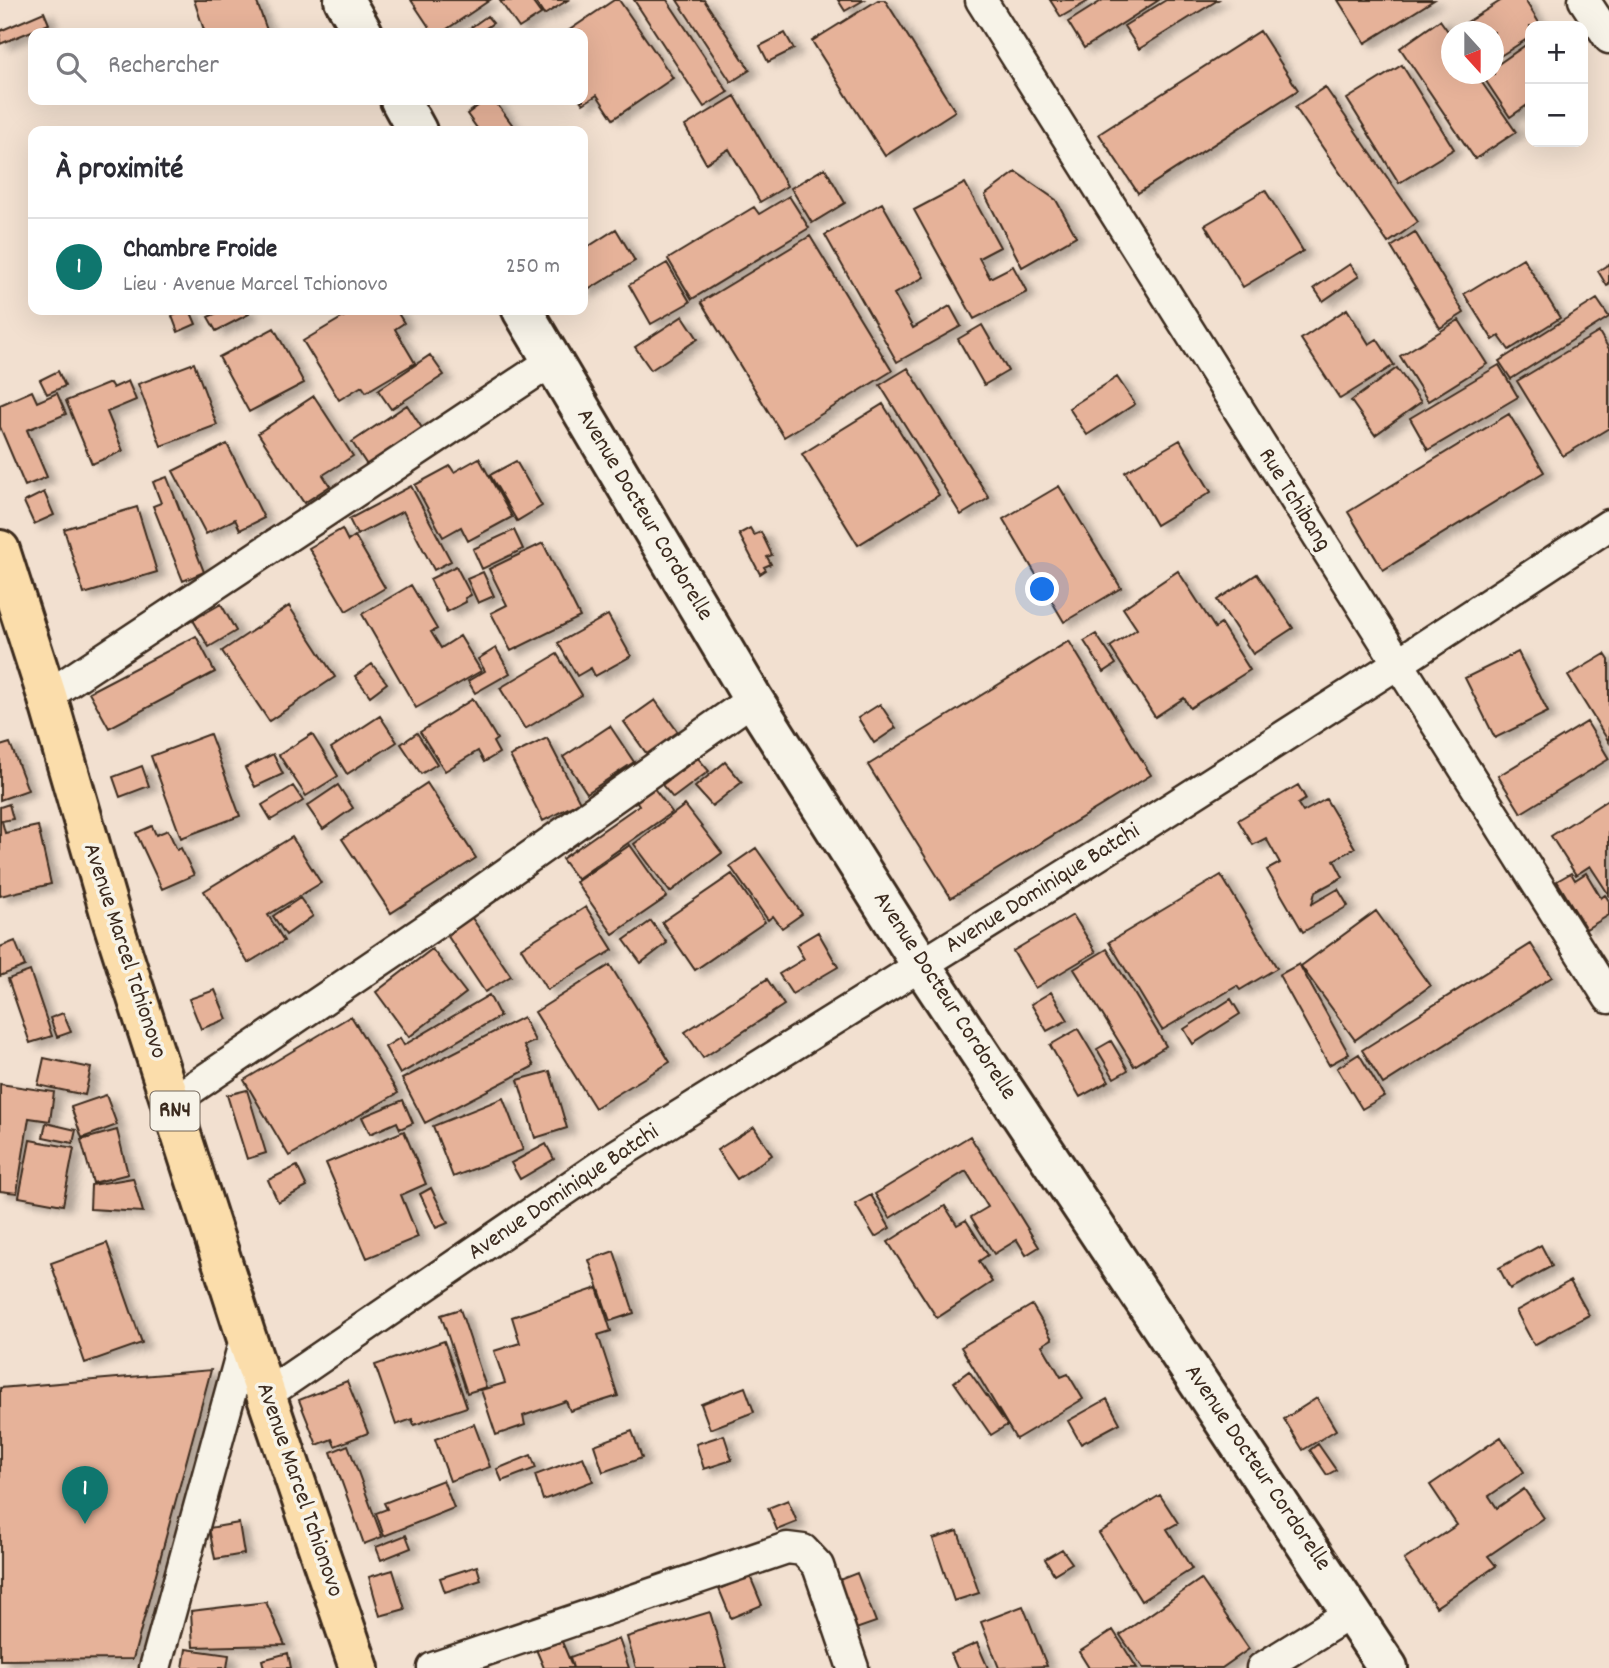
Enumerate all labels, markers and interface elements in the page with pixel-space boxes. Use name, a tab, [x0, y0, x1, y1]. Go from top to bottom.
north arrow	[1441, 21, 1504, 84]
map controls	[1525, 21, 1588, 147]
button: +	[1525, 21, 1588, 84]
search box	[28, 28, 588, 105]
icon: search	[52, 48, 90, 86]
text: Rechercher	[108, 48, 219, 85]
button: −	[1525, 84, 1588, 147]
text: À proximité	[56, 150, 183, 193]
text: Chambre Froide	[123, 232, 277, 269]
text: 1	[76, 251, 82, 284]
text: 250 m	[506, 251, 560, 284]
text: Lieu · Avenue Marcel Tchionovo	[123, 269, 388, 302]
street label: Avenue Docteur Cordorelle	[567, 402, 721, 628]
street label: Rue Tchibang	[1249, 442, 1339, 558]
your location	[1025, 572, 1059, 606]
street label: Avenue Dominique Batchi	[939, 815, 1147, 963]
street label: Avenue Marcel Tchionovo	[73, 839, 175, 1063]
street label: Avenue Docteur Cordorelle	[864, 885, 1024, 1107]
road number: RN4	[150, 1092, 200, 1130]
street label: Avenue Dominique Batchi	[462, 1116, 666, 1270]
street label: Avenue Docteur Cordorelle	[1175, 1358, 1339, 1578]
street label: Avenue Marcel Tchionovo	[246, 1378, 352, 1602]
pin: 1	[62, 1466, 108, 1524]

